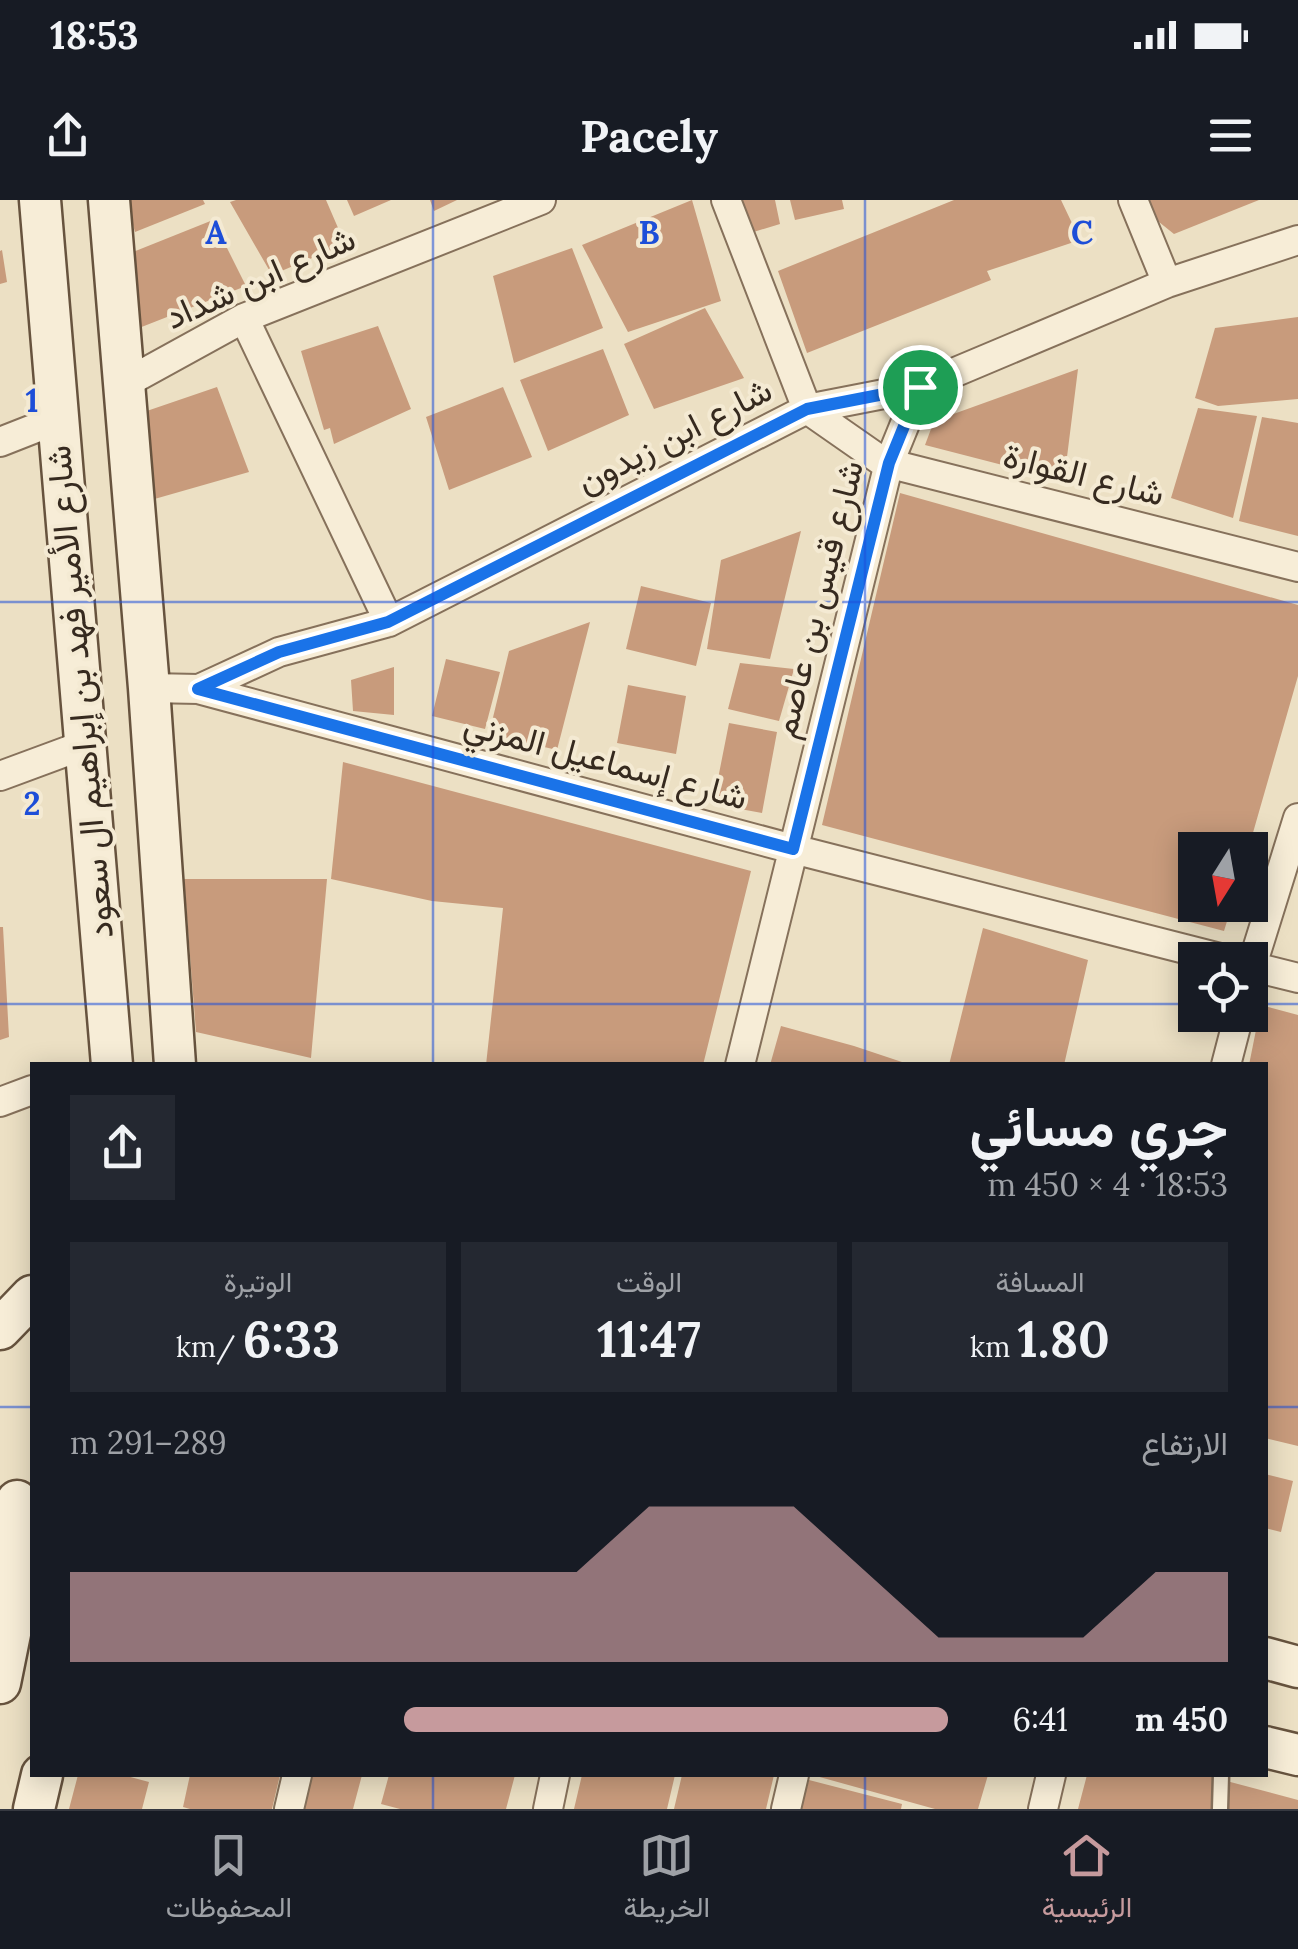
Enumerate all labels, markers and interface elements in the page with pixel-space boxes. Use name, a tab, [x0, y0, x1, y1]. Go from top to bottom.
text: 18:53	[50, 11, 138, 59]
text: Pacely	[580, 107, 718, 164]
icon: share	[40, 108, 95, 163]
icon: menu	[1203, 108, 1258, 163]
text: A	[205, 212, 227, 253]
text: B	[638, 212, 660, 253]
text: C	[1071, 212, 1093, 253]
street label: شارع ابن شداد	[158, 215, 363, 341]
pin	[878, 345, 963, 430]
icon: arrive	[893, 360, 948, 415]
street label: شارع ابن زيدون	[569, 367, 780, 505]
text: 1	[26, 380, 39, 421]
street label: شارع القوارة	[998, 432, 1169, 518]
street label: شارع الأمير فهد بن إبراهيم ال سعود	[35, 443, 125, 940]
street label: شارع قيس بن عاصم	[761, 456, 875, 743]
street label: شارع إسماعيل المزني	[458, 701, 753, 826]
text: 2	[23, 783, 41, 824]
north arrow	[1178, 832, 1268, 922]
map controls	[1178, 832, 1268, 1032]
button: locate	[1178, 942, 1268, 1032]
text: جري مسائي	[970, 1091, 1228, 1161]
button: share	[70, 1095, 175, 1200]
text: 18:53 · 4 × 450 m	[987, 1164, 1228, 1205]
text: الوتيرة	[224, 1264, 292, 1300]
text: الوقت	[616, 1264, 682, 1300]
text: المسافة	[996, 1264, 1084, 1300]
text: 6:33	[243, 1307, 340, 1371]
text: 11:47	[597, 1307, 701, 1371]
text: 1.80	[1018, 1307, 1110, 1371]
text: /km	[176, 1329, 243, 1365]
text: km	[970, 1329, 1018, 1365]
text: 289–291 m	[70, 1422, 227, 1463]
text: الارتفاع	[1141, 1423, 1228, 1464]
text: 6:41	[1013, 1699, 1068, 1740]
text: 450 m	[1135, 1699, 1228, 1740]
tab: المحفوظات	[166, 1828, 292, 1932]
tab: الخريطة	[624, 1828, 710, 1932]
tab: الرئيسية	[1042, 1828, 1132, 1932]

